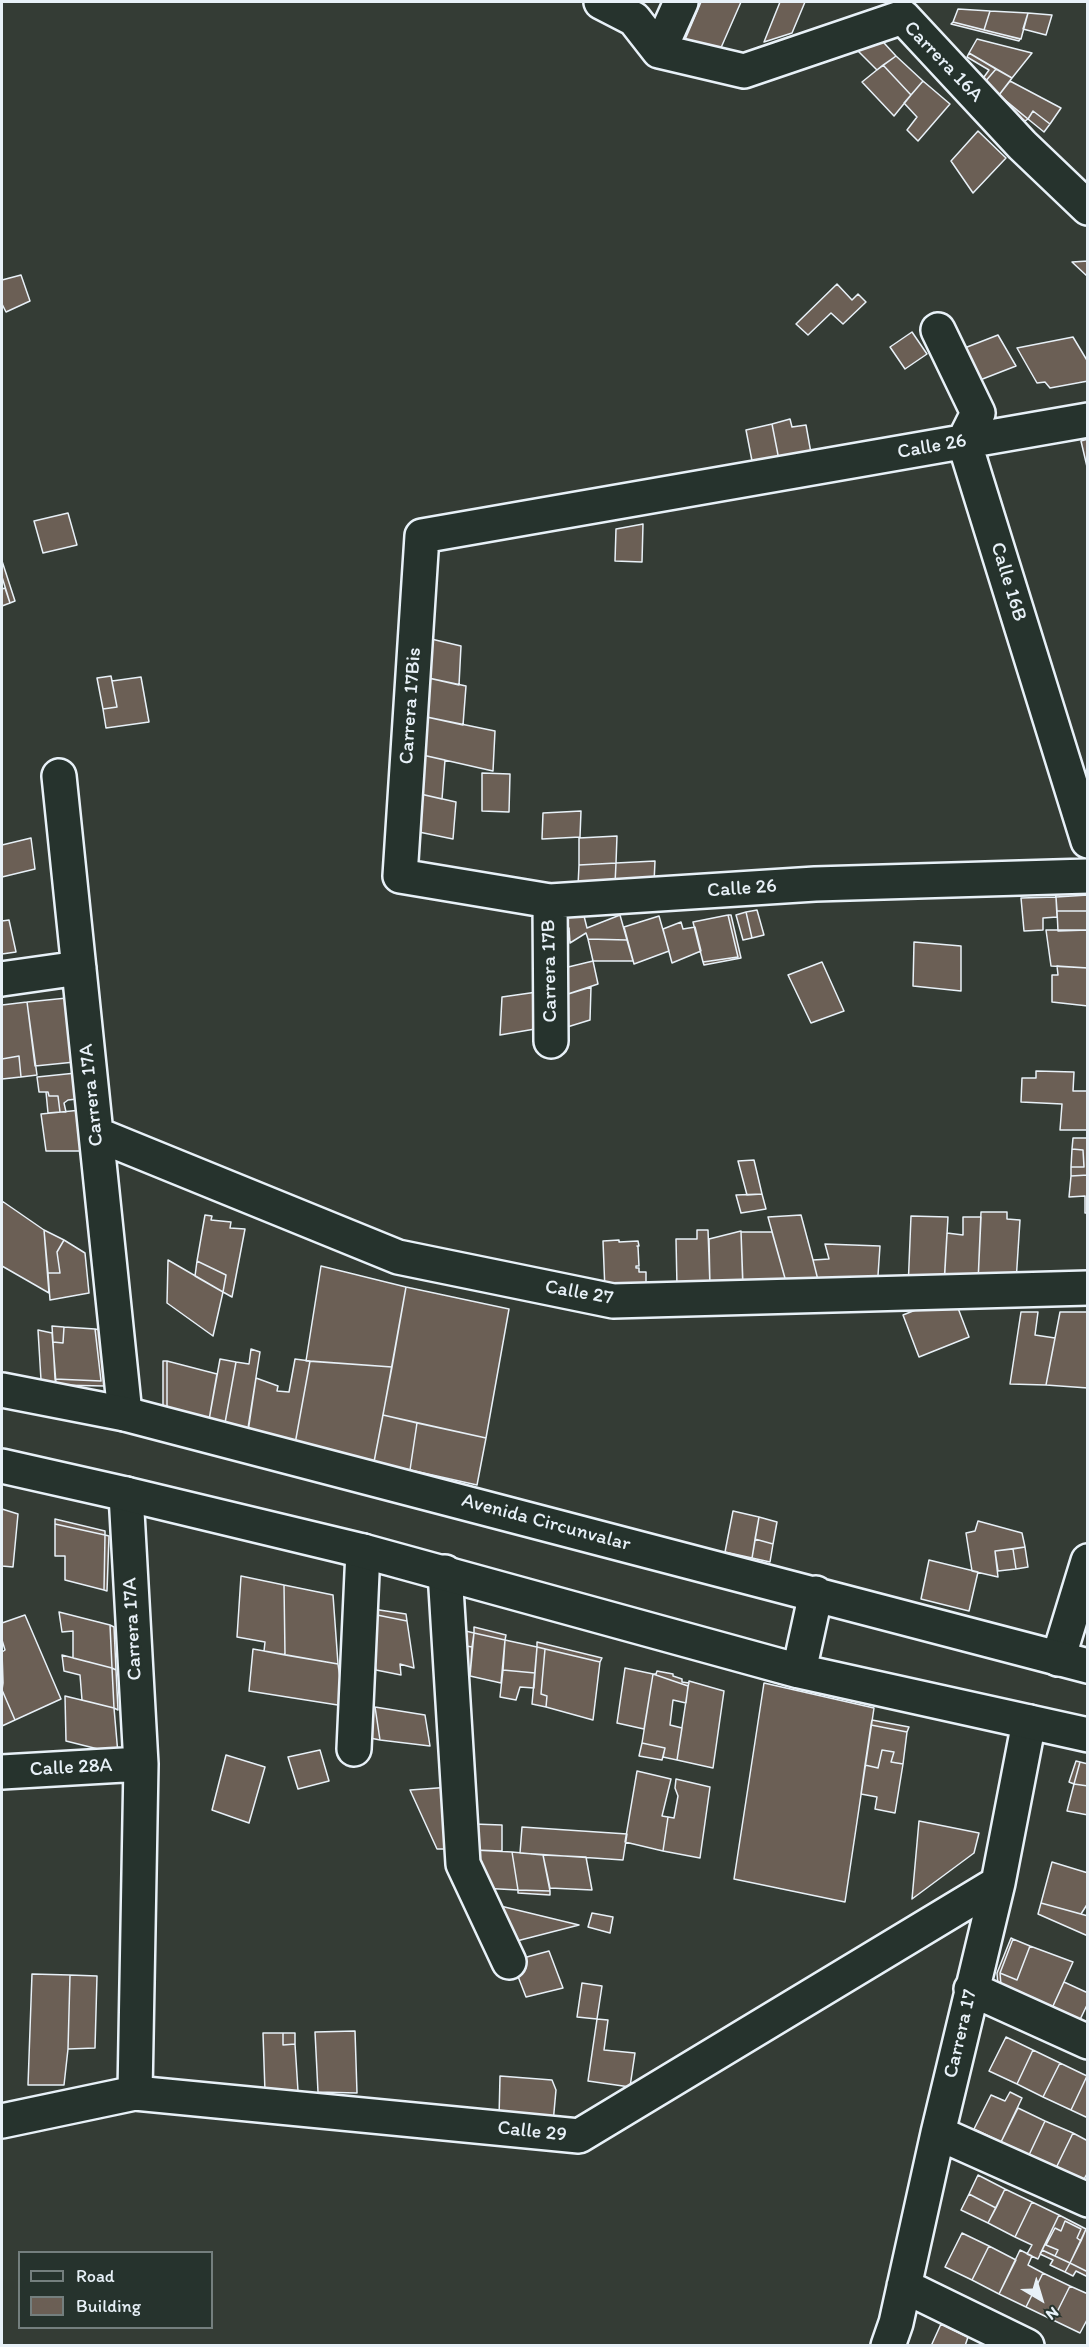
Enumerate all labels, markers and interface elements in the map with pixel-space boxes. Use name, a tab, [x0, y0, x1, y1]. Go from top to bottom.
street label: Carrera 16A	[898, 16, 988, 108]
street label: Calle 26	[896, 429, 968, 465]
street label: Calle 16B	[985, 540, 1031, 624]
street label: Carrera 17Bis	[395, 647, 427, 765]
street label: Calle 26	[706, 875, 778, 903]
street label: Carrera 17B	[537, 919, 563, 1023]
street label: Carrera 17A	[75, 1042, 109, 1148]
street label: Calle 27	[543, 1275, 615, 1311]
street label: Avenida Circunvalar	[459, 1489, 633, 1557]
street label: Carrera 17A	[118, 1577, 148, 1681]
street label: Calle 28A	[29, 1754, 113, 1782]
street label: Carrera 17	[939, 1987, 983, 2081]
street label: Calle 29	[496, 2116, 568, 2148]
legend	[18, 2251, 213, 2329]
text: Road	[76, 2265, 115, 2287]
north arrow	[1011, 2269, 1071, 2329]
text: Building	[76, 2295, 141, 2317]
text: N	[1042, 2303, 1062, 2324]

